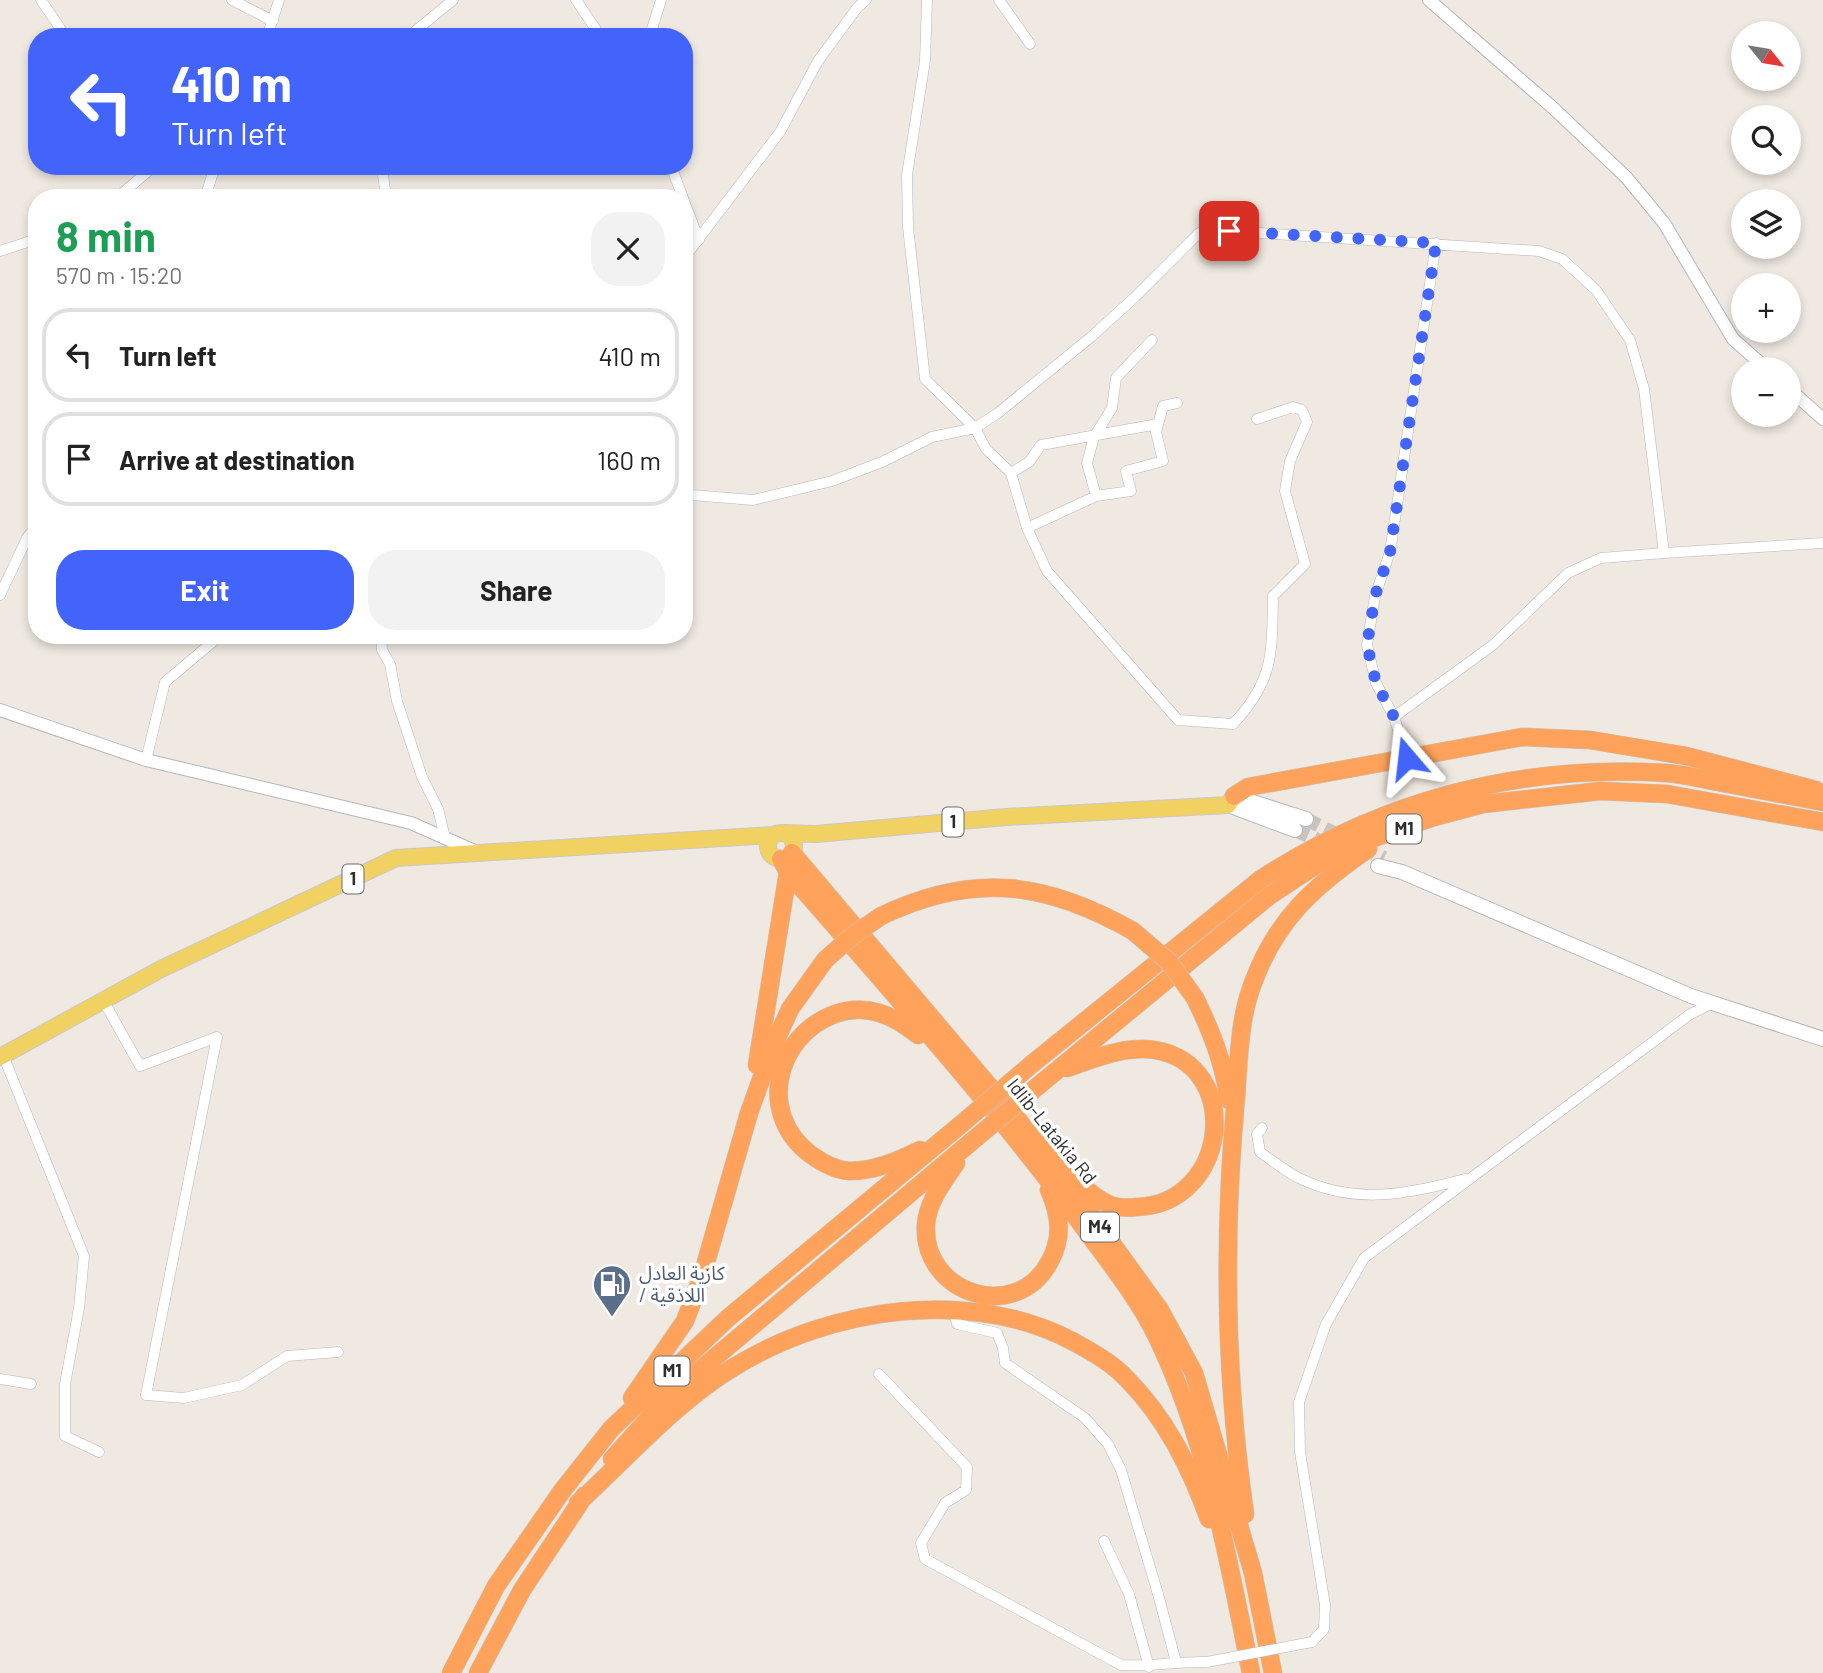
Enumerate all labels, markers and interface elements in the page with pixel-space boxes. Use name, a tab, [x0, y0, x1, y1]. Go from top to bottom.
north arrow	[1731, 21, 1801, 91]
map controls	[1731, 21, 1801, 427]
text: 410 m	[171, 53, 292, 112]
icon: left	[56, 56, 147, 147]
button: search	[1731, 105, 1801, 175]
text: Turn left	[171, 113, 288, 151]
button: layers	[1731, 189, 1801, 259]
pin	[1199, 201, 1259, 261]
text: 8 min	[56, 210, 156, 260]
button: close	[591, 212, 665, 286]
icon: arrive	[1210, 212, 1248, 250]
text: 570 m · 15:20	[56, 261, 182, 289]
button: +	[1731, 273, 1801, 343]
icon: left	[60, 336, 98, 374]
text: Turn left	[119, 340, 217, 371]
text: 410 m	[599, 340, 661, 371]
button: −	[1731, 357, 1801, 427]
icon: arrive	[60, 440, 98, 478]
text: Arrive at destination	[119, 444, 355, 475]
text: 160 m	[597, 444, 661, 475]
button: Exit	[56, 550, 354, 630]
button: Share	[368, 550, 665, 630]
position arrow	[1370, 721, 1444, 795]
road number: 1	[942, 808, 964, 836]
road number: M1	[1386, 814, 1422, 844]
road number: 1	[342, 864, 364, 894]
street label: Idlib-Latakia Rd	[1003, 1073, 1102, 1188]
road number: M4	[1081, 1212, 1119, 1242]
place label: كازية العادل / اللاذقية	[639, 1261, 726, 1306]
fuel station icon: كازية العادل / اللاذقية	[591, 1263, 633, 1318]
road number: M1	[654, 1356, 690, 1386]

